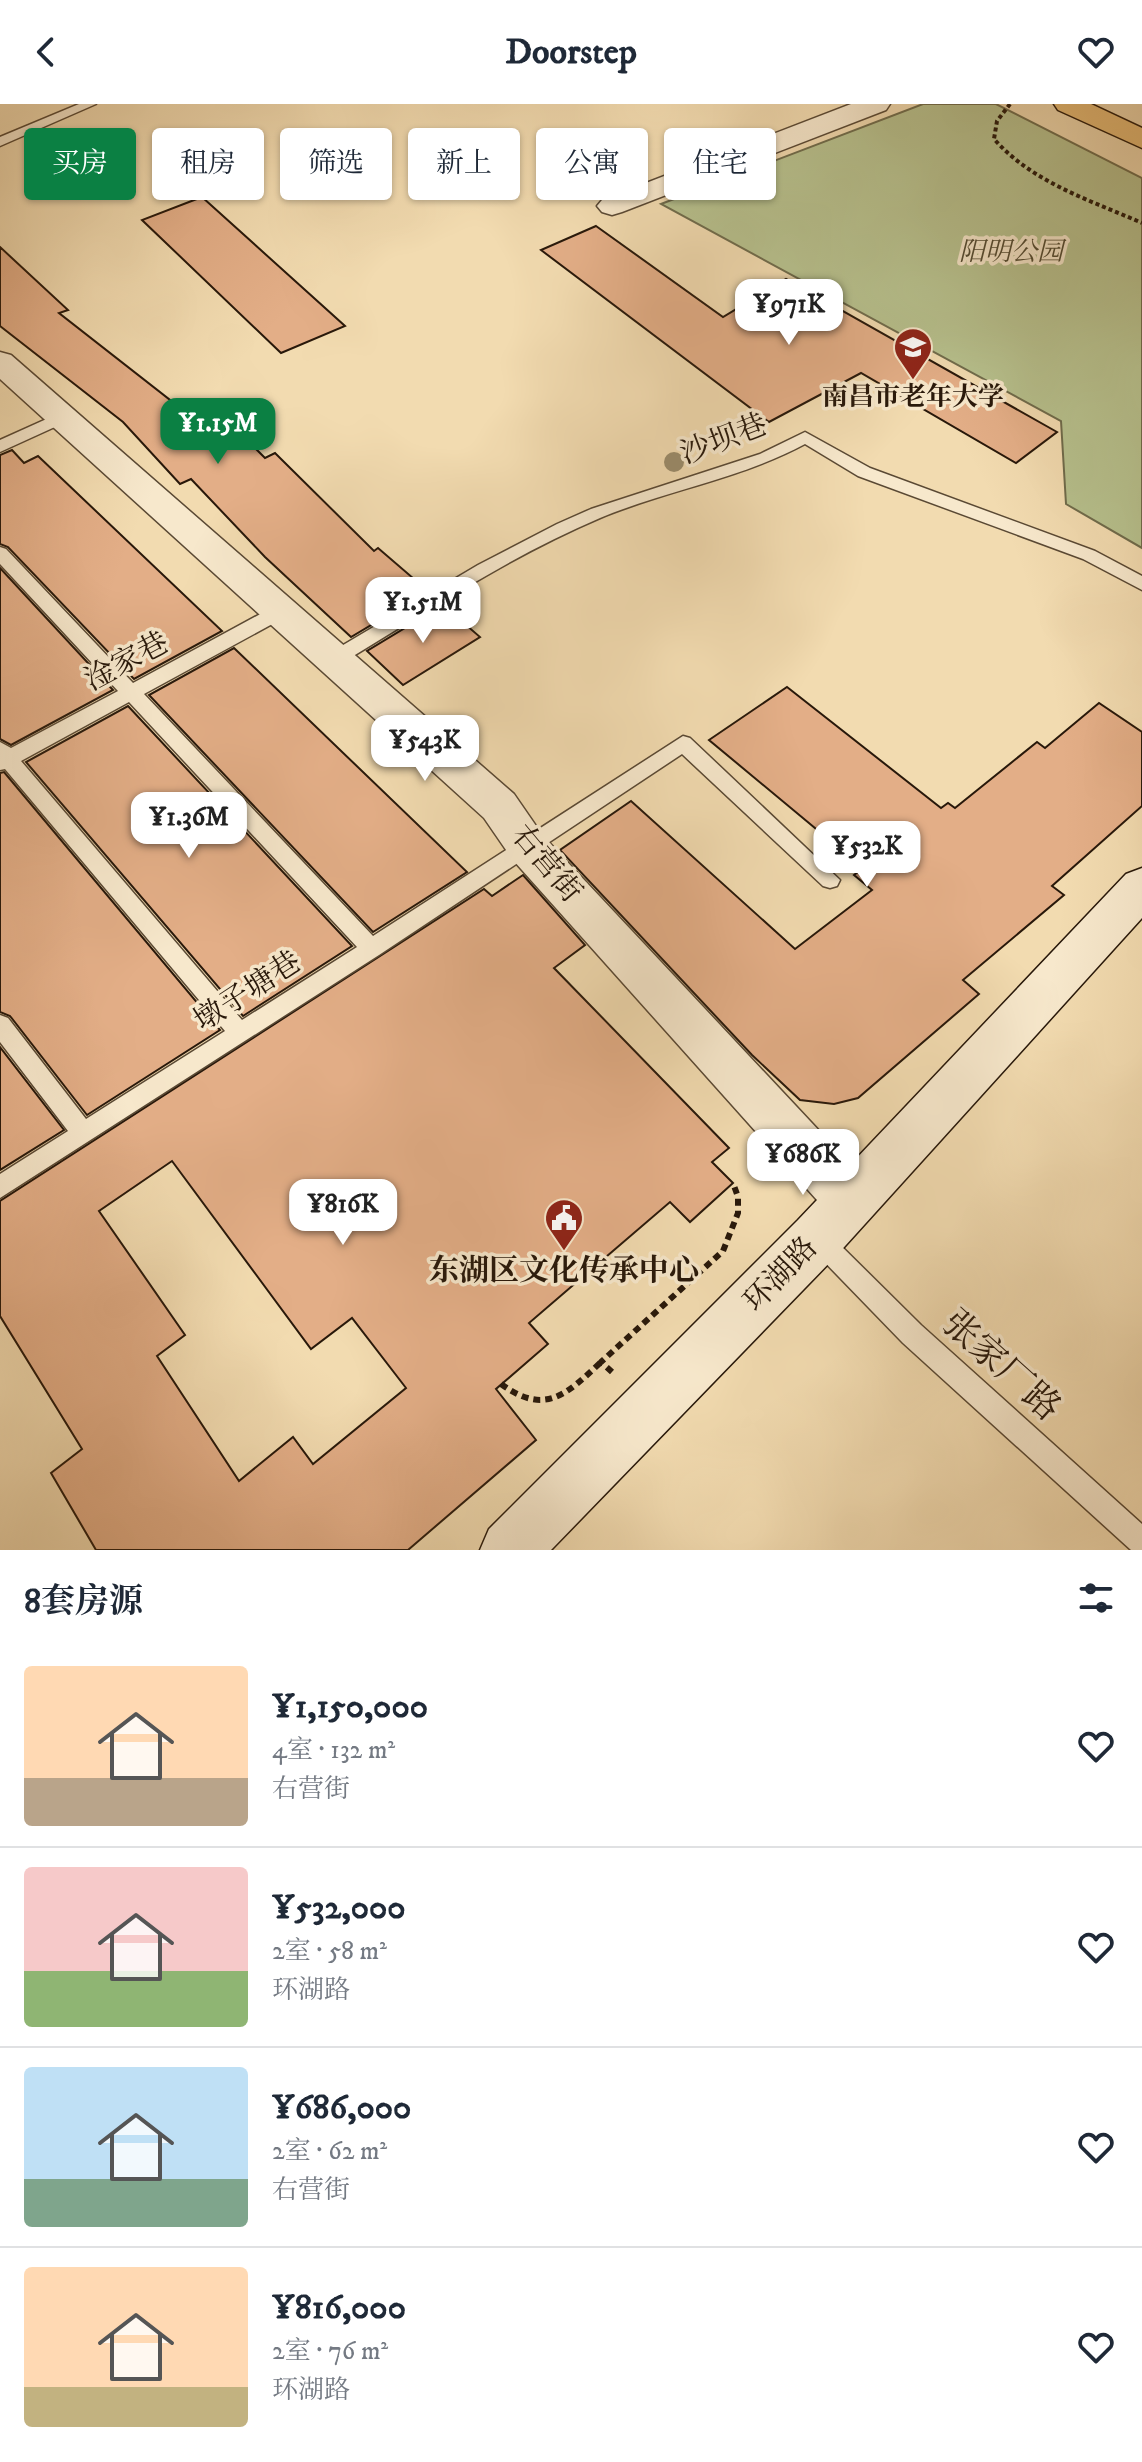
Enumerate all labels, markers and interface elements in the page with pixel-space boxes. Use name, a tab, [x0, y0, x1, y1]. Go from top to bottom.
icon: back	[24, 30, 68, 74]
text: Doorstep	[505, 30, 637, 75]
icon: heart	[1074, 30, 1118, 74]
chip: 买房	[24, 128, 136, 200]
chip: 租房	[152, 128, 264, 200]
chip: 筛选	[280, 128, 392, 200]
chip: 新上	[408, 128, 520, 200]
chip: 公寓	[536, 128, 648, 200]
chip: 住宅	[664, 128, 776, 200]
park label: 阳明公园	[959, 236, 1067, 269]
pin: ¥971K	[733, 279, 845, 347]
text: ¥971K	[753, 288, 825, 321]
school or university icon: 南昌市老年大学	[892, 326, 934, 381]
place label: 南昌市老年大学	[822, 381, 1004, 414]
pin: ¥1.15M	[153, 398, 283, 466]
text: ¥1.15M	[178, 407, 258, 440]
street label: 沙坝巷	[675, 407, 773, 473]
pin: ¥1.51M	[358, 577, 488, 645]
text: ¥1.51M	[383, 586, 463, 619]
street label: 淦家巷	[79, 625, 175, 699]
pin: ¥543K	[369, 715, 481, 783]
text: ¥543K	[389, 724, 461, 757]
pin: ¥1.36M	[124, 792, 254, 860]
text: ¥1.36M	[149, 801, 229, 834]
street label: 右营街	[503, 818, 589, 910]
pin: ¥532K	[811, 821, 923, 889]
text: ¥532K	[831, 830, 903, 863]
street label: 墩子塘巷	[188, 944, 308, 1040]
pin: ¥686K	[747, 1129, 859, 1197]
text: ¥686K	[765, 1138, 841, 1171]
pin: ¥816K	[287, 1179, 399, 1247]
text: ¥816K	[307, 1188, 379, 1221]
public building icon: 东湖区文化传承中心	[543, 1197, 585, 1252]
street label: 环湖路	[736, 1230, 826, 1320]
place label: 东湖区文化传承中心	[429, 1253, 699, 1290]
street label: 张家厂路	[932, 1301, 1070, 1431]
icon: filters	[1074, 1576, 1118, 1620]
text: 8套房源	[24, 1581, 143, 1623]
text: ¥1,150,000	[272, 1686, 428, 1728]
icon: home	[88, 1698, 184, 1794]
icon: heart	[1074, 1724, 1118, 1768]
text: 4室 · 132 m²	[272, 1734, 395, 1767]
text: 右营街	[272, 1773, 350, 1806]
text: ¥532,000	[272, 1887, 406, 1929]
icon: home	[88, 1899, 184, 1995]
icon: heart	[1074, 1925, 1118, 1969]
text: 2室 · 58 m²	[272, 1935, 387, 1968]
text: 环湖路	[272, 1974, 350, 2007]
text: ¥686,000	[272, 2087, 411, 2129]
icon: home	[88, 2099, 184, 2195]
icon: heart	[1074, 2125, 1118, 2169]
text: 2室 · 62 m²	[272, 2135, 387, 2168]
text: 右营街	[272, 2174, 350, 2207]
text: ¥816,000	[272, 2287, 406, 2329]
icon: home	[88, 2299, 184, 2395]
icon: heart	[1074, 2325, 1118, 2369]
text: 2室 · 76 m²	[272, 2335, 388, 2368]
text: 环湖路	[272, 2374, 350, 2407]

